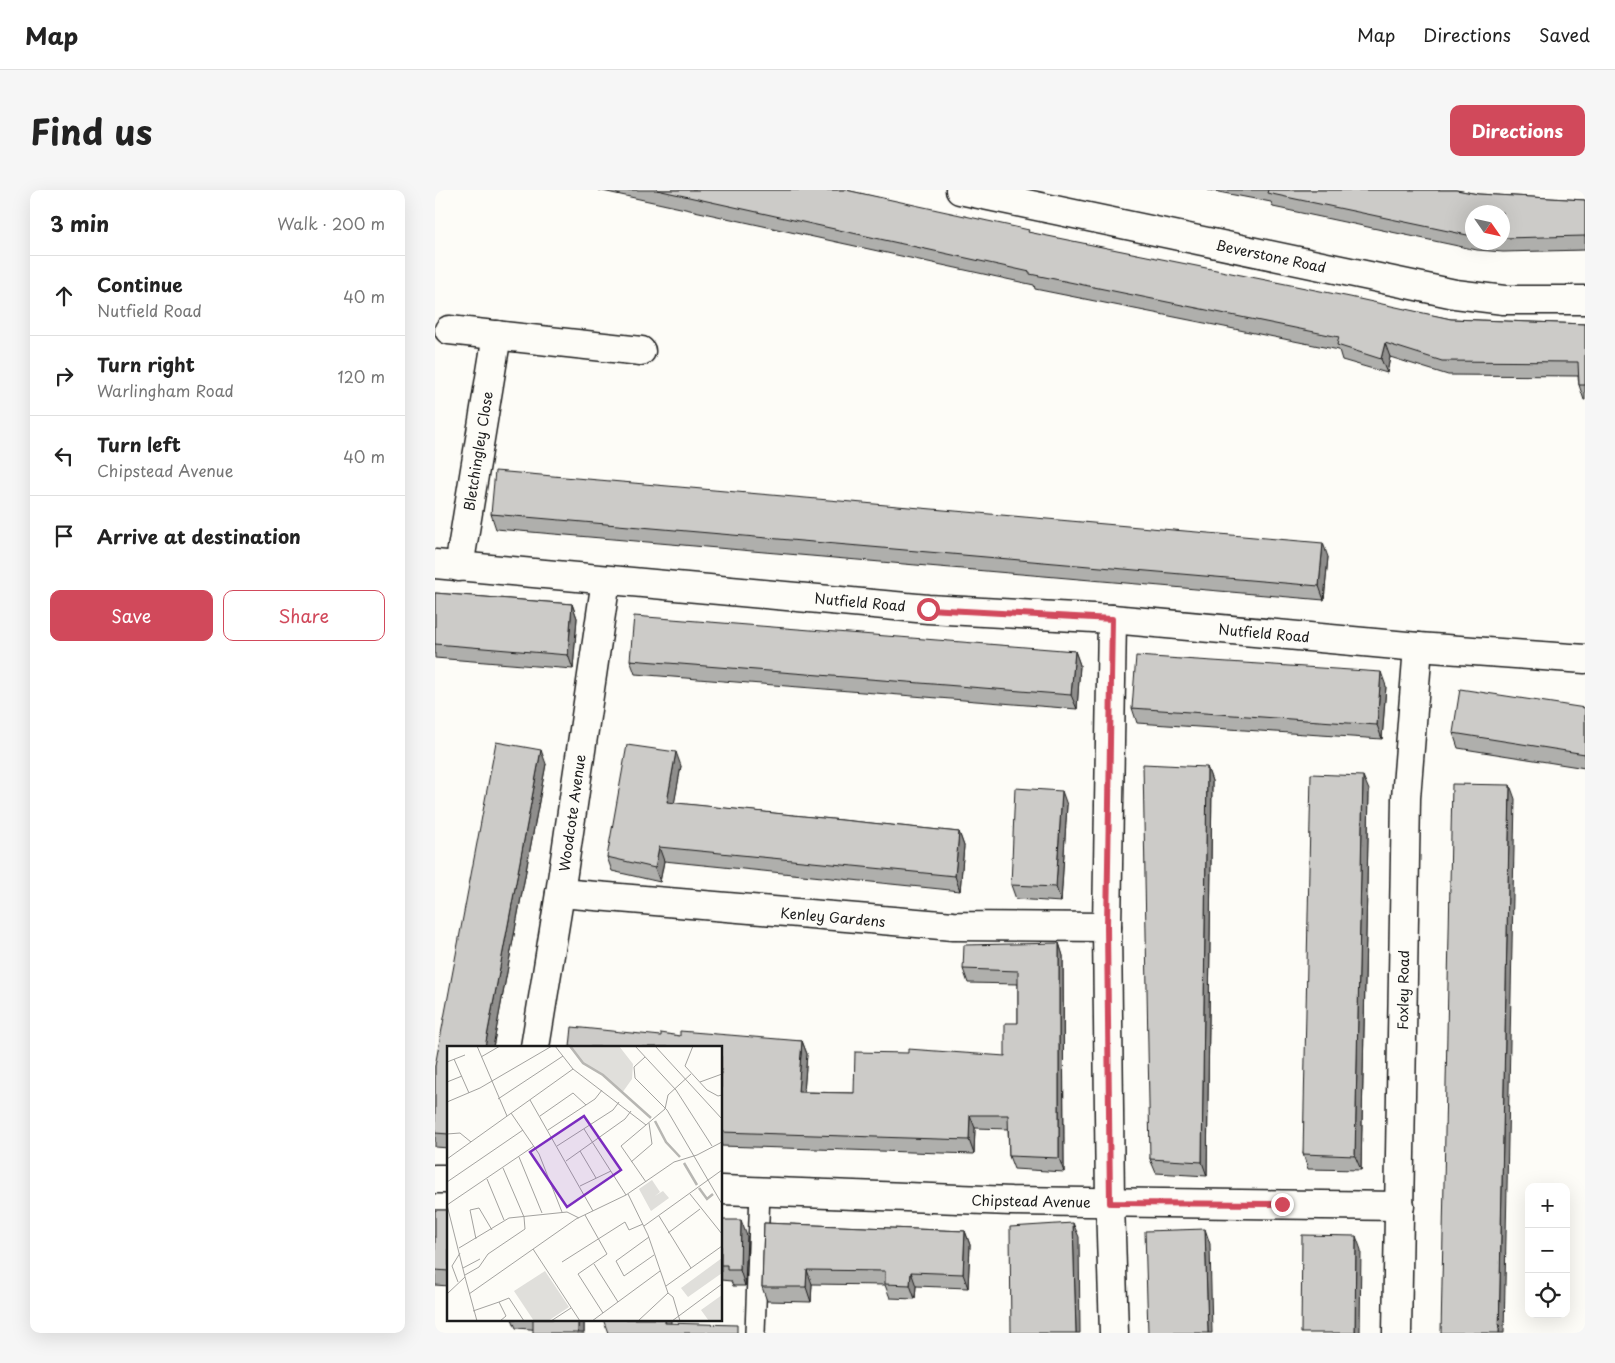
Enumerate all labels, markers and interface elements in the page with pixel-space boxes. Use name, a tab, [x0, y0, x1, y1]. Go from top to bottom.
text: Map	[25, 17, 78, 53]
text: Map	[1357, 21, 1395, 48]
text: Directions	[1423, 21, 1511, 48]
text: Saved	[1539, 21, 1590, 48]
text: Find us	[30, 104, 152, 157]
button: Directions	[1450, 105, 1585, 156]
north arrow	[1465, 205, 1510, 250]
text: 3 min	[50, 207, 109, 239]
text: Walk · 200 m	[277, 211, 385, 235]
street label: Beverstone Road	[1214, 234, 1328, 278]
text: Continue	[97, 270, 183, 298]
icon: ahead	[50, 282, 78, 310]
text: 40 m	[343, 284, 385, 308]
text: Nutfield Road	[97, 298, 202, 322]
text: Turn right	[97, 350, 195, 378]
icon: right	[50, 362, 78, 390]
text: 120 m	[338, 364, 385, 388]
text: Warlingham Road	[97, 378, 234, 402]
street label: Bletchingley Close	[458, 389, 498, 512]
text: Turn left	[97, 430, 181, 458]
icon: left	[50, 442, 78, 470]
text: 40 m	[343, 444, 385, 468]
text: Chipstead Avenue	[97, 458, 233, 482]
icon: arrive	[50, 522, 78, 550]
text: Arrive at destination	[97, 522, 301, 550]
street label: Nutfield Road	[813, 588, 907, 616]
button: Save	[50, 590, 213, 641]
button: Share	[223, 590, 385, 641]
route start	[917, 598, 940, 621]
street label: Nutfield Road	[1217, 619, 1311, 647]
street label: Woodcote Avenue	[553, 753, 591, 873]
street label: Kenley Gardens	[780, 902, 886, 932]
street label: Foxley Road	[1392, 950, 1414, 1030]
inset map	[447, 1046, 723, 1320]
map controls	[1525, 1183, 1570, 1318]
button: +	[1525, 1183, 1570, 1228]
street label: Chipstead Avenue	[971, 1189, 1091, 1213]
route end	[1271, 1193, 1294, 1216]
button: −	[1525, 1228, 1570, 1273]
button: locate	[1525, 1273, 1570, 1318]

